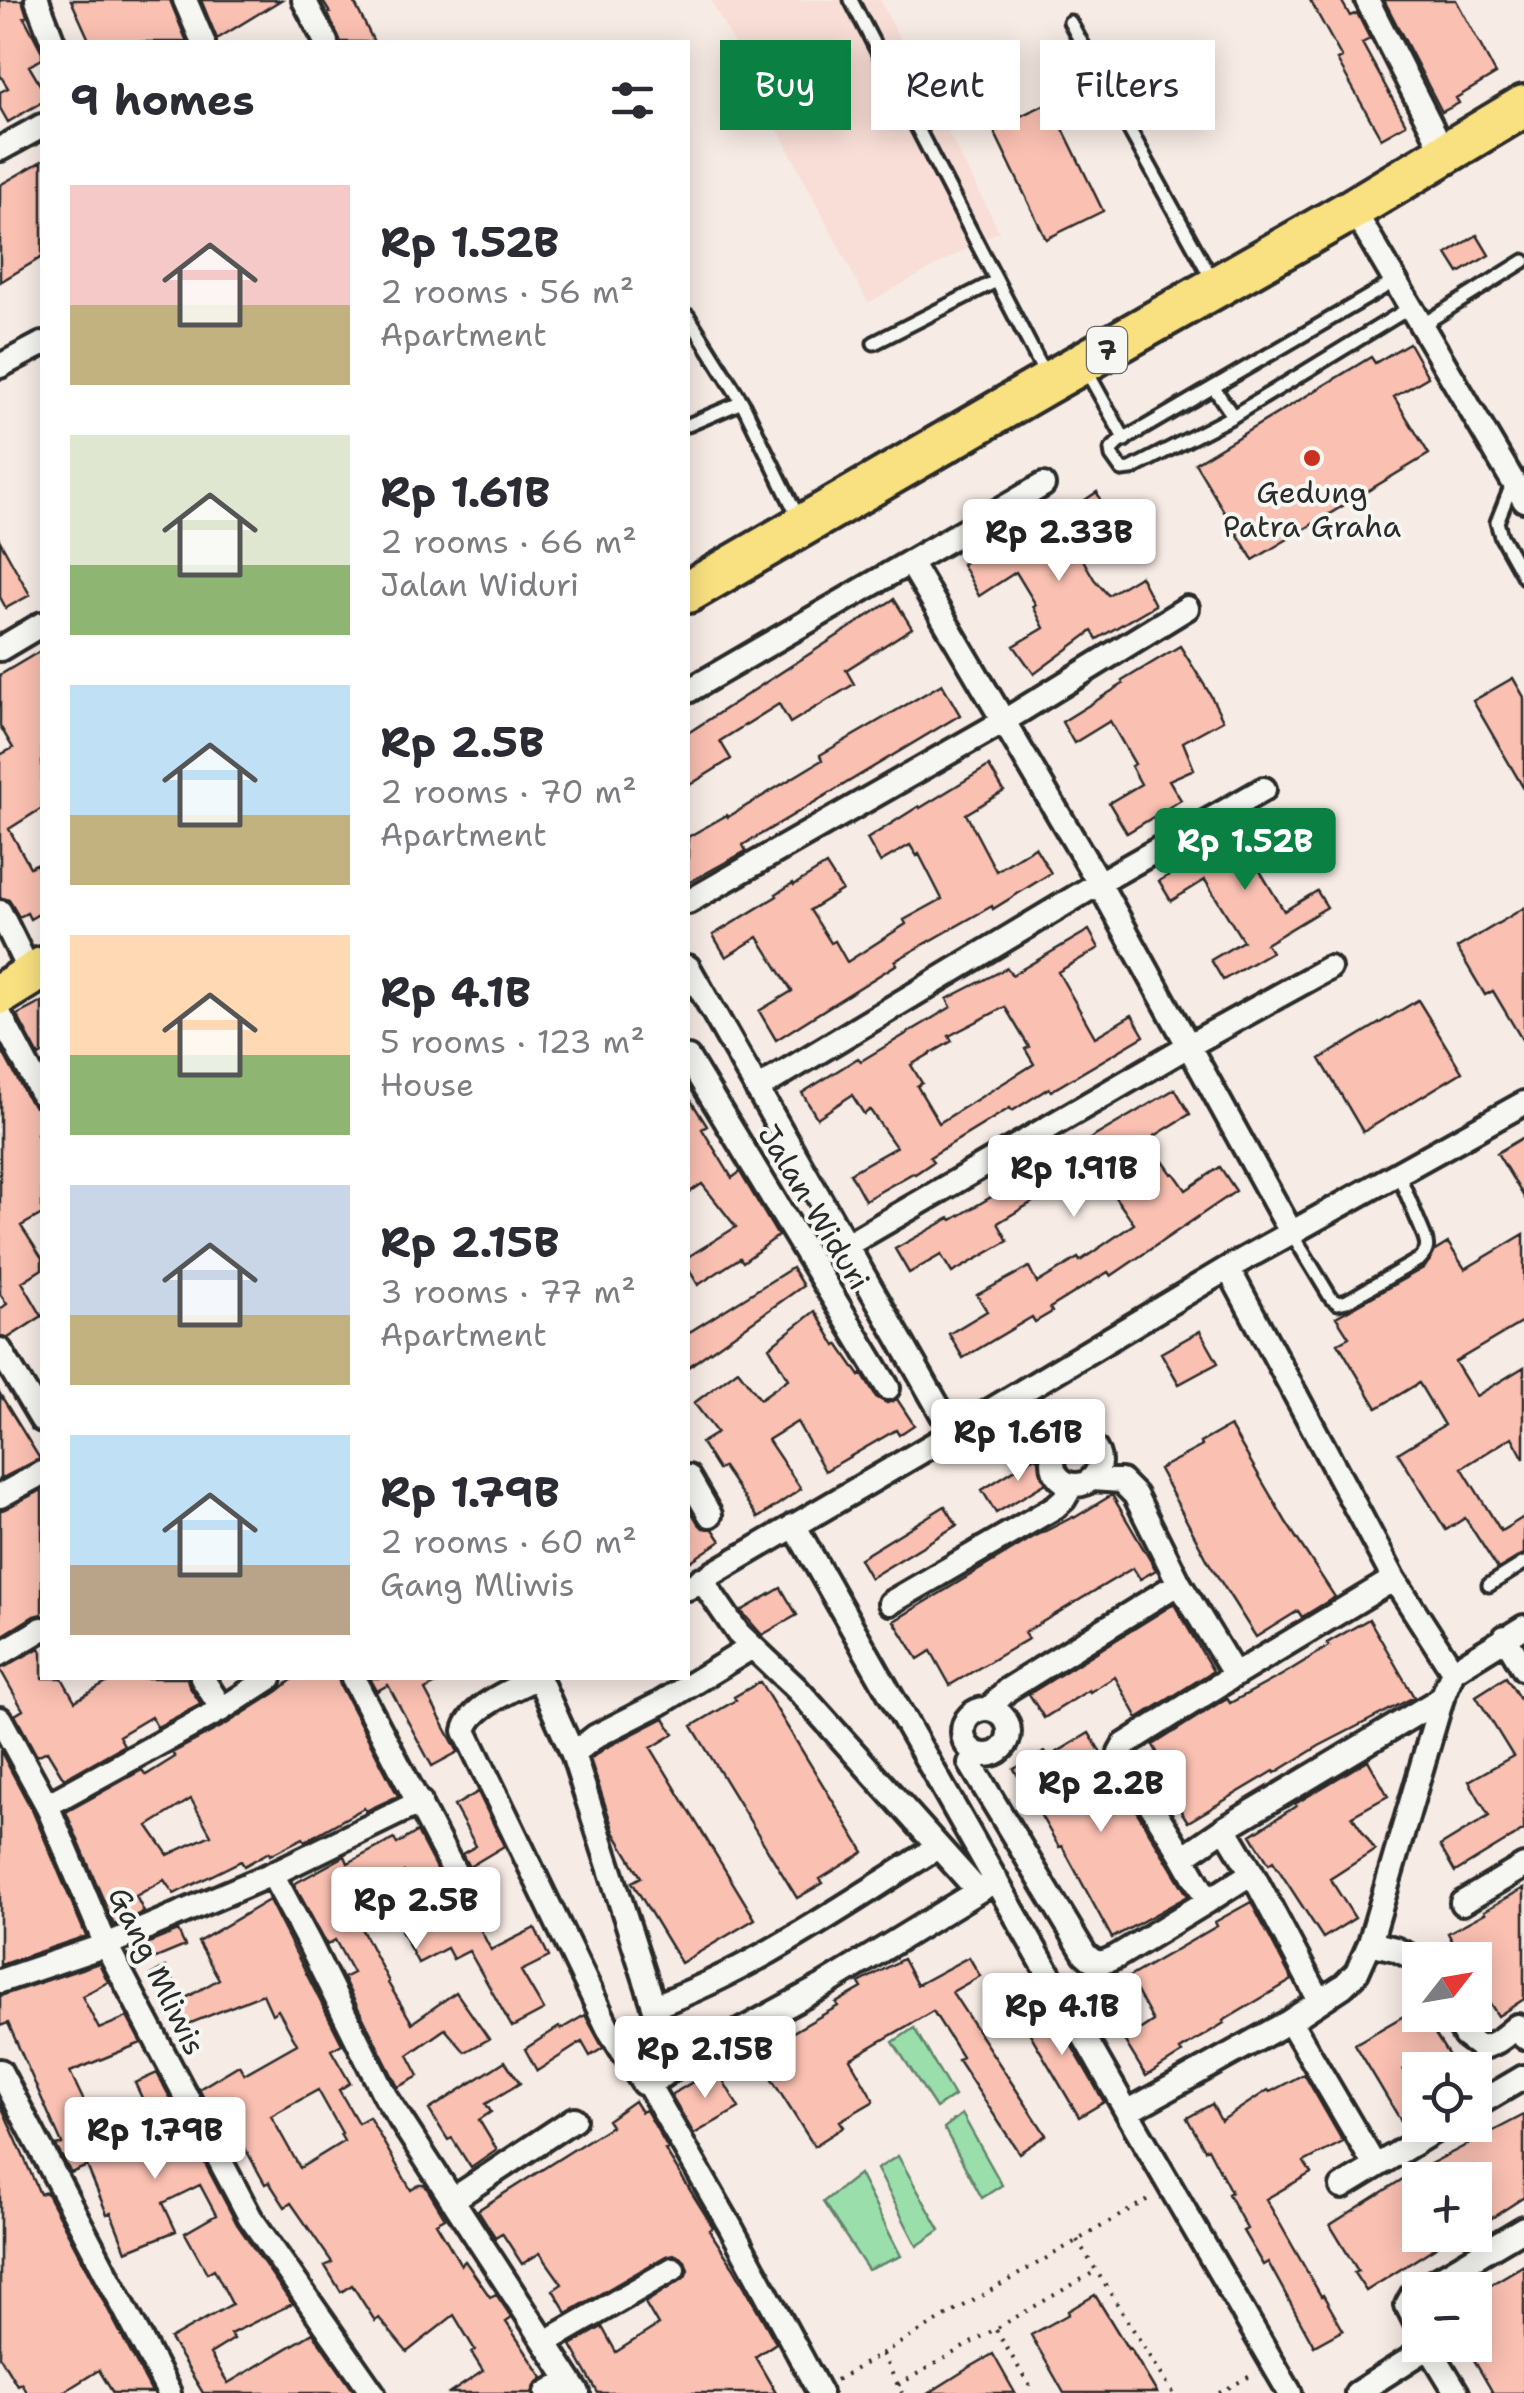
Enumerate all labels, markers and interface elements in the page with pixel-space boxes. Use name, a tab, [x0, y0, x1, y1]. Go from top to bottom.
chip: Buy	[720, 40, 851, 130]
chip: Rent	[871, 40, 1020, 130]
chip: Filters	[1040, 40, 1215, 130]
text: 9 homes	[70, 72, 255, 128]
icon: filters	[605, 73, 660, 128]
text: Rp 1.52B	[380, 214, 559, 270]
icon: home	[150, 225, 270, 345]
text: 2 rooms · 56 m²	[380, 270, 634, 313]
text: Apartment	[380, 313, 547, 356]
road number: 7	[1087, 327, 1127, 373]
marker: Gedung Patra Graha	[1301, 447, 1323, 469]
text: Rp 1.61B	[380, 464, 550, 520]
place label: Gedung Patra Graha	[1223, 472, 1402, 547]
icon: home	[150, 475, 270, 595]
pin: Rp 2.33B	[956, 499, 1162, 584]
text: Rp 2.33B	[985, 510, 1133, 553]
text: 2 rooms · 66 m²	[380, 520, 637, 563]
text: Jalan Widuri	[380, 563, 579, 606]
text: Rp 2.5B	[380, 714, 545, 770]
icon: home	[150, 725, 270, 845]
text: 2 rooms · 70 m²	[380, 770, 637, 813]
pin: Rp 1.52B	[1142, 808, 1348, 893]
text: Apartment	[380, 813, 547, 856]
text: Rp 1.52B	[1177, 819, 1313, 862]
text: Rp 4.1B	[380, 964, 531, 1020]
icon: home	[150, 975, 270, 1095]
text: 5 rooms · 123 m²	[380, 1020, 645, 1063]
text: House	[380, 1063, 474, 1106]
street label: Jalan Widuri	[748, 1116, 880, 1298]
pin: Rp 1.91B	[971, 1135, 1177, 1220]
text: Rp 1.91B	[1010, 1146, 1138, 1189]
text: Rp 2.15B	[380, 1214, 560, 1270]
icon: home	[150, 1225, 270, 1345]
text: 3 rooms · 77 m²	[380, 1270, 636, 1313]
text: Apartment	[380, 1313, 547, 1356]
pin: Rp 1.61B	[915, 1399, 1121, 1484]
text: Rp 1.61B	[953, 1410, 1083, 1453]
text: Rp 1.79B	[380, 1464, 560, 1520]
icon: home	[150, 1475, 270, 1595]
text: 2 rooms · 60 m²	[380, 1520, 637, 1563]
text: Gang Mliwis	[380, 1563, 575, 1606]
pin: Rp 2.2B	[1009, 1750, 1193, 1835]
text: Rp 2.2B	[1038, 1761, 1164, 1804]
pin: Rp 2.5B	[324, 1867, 508, 1952]
text: Rp 2.5B	[353, 1878, 479, 1921]
street label: Gang Mliwis	[99, 1880, 215, 2062]
north arrow	[1402, 1942, 1492, 2032]
map controls	[1402, 1942, 1492, 2362]
pin: Rp 4.1B	[970, 1973, 1154, 2058]
text: Rp 4.1B	[1004, 1984, 1120, 2027]
pin: Rp 2.15B	[602, 2016, 808, 2101]
text: Rp 2.15B	[637, 2027, 773, 2070]
button: locate	[1402, 2052, 1492, 2142]
pin: Rp 1.79B	[52, 2097, 258, 2182]
text: Rp 1.79B	[87, 2108, 224, 2151]
button: +	[1402, 2162, 1492, 2252]
button: −	[1402, 2272, 1492, 2362]

